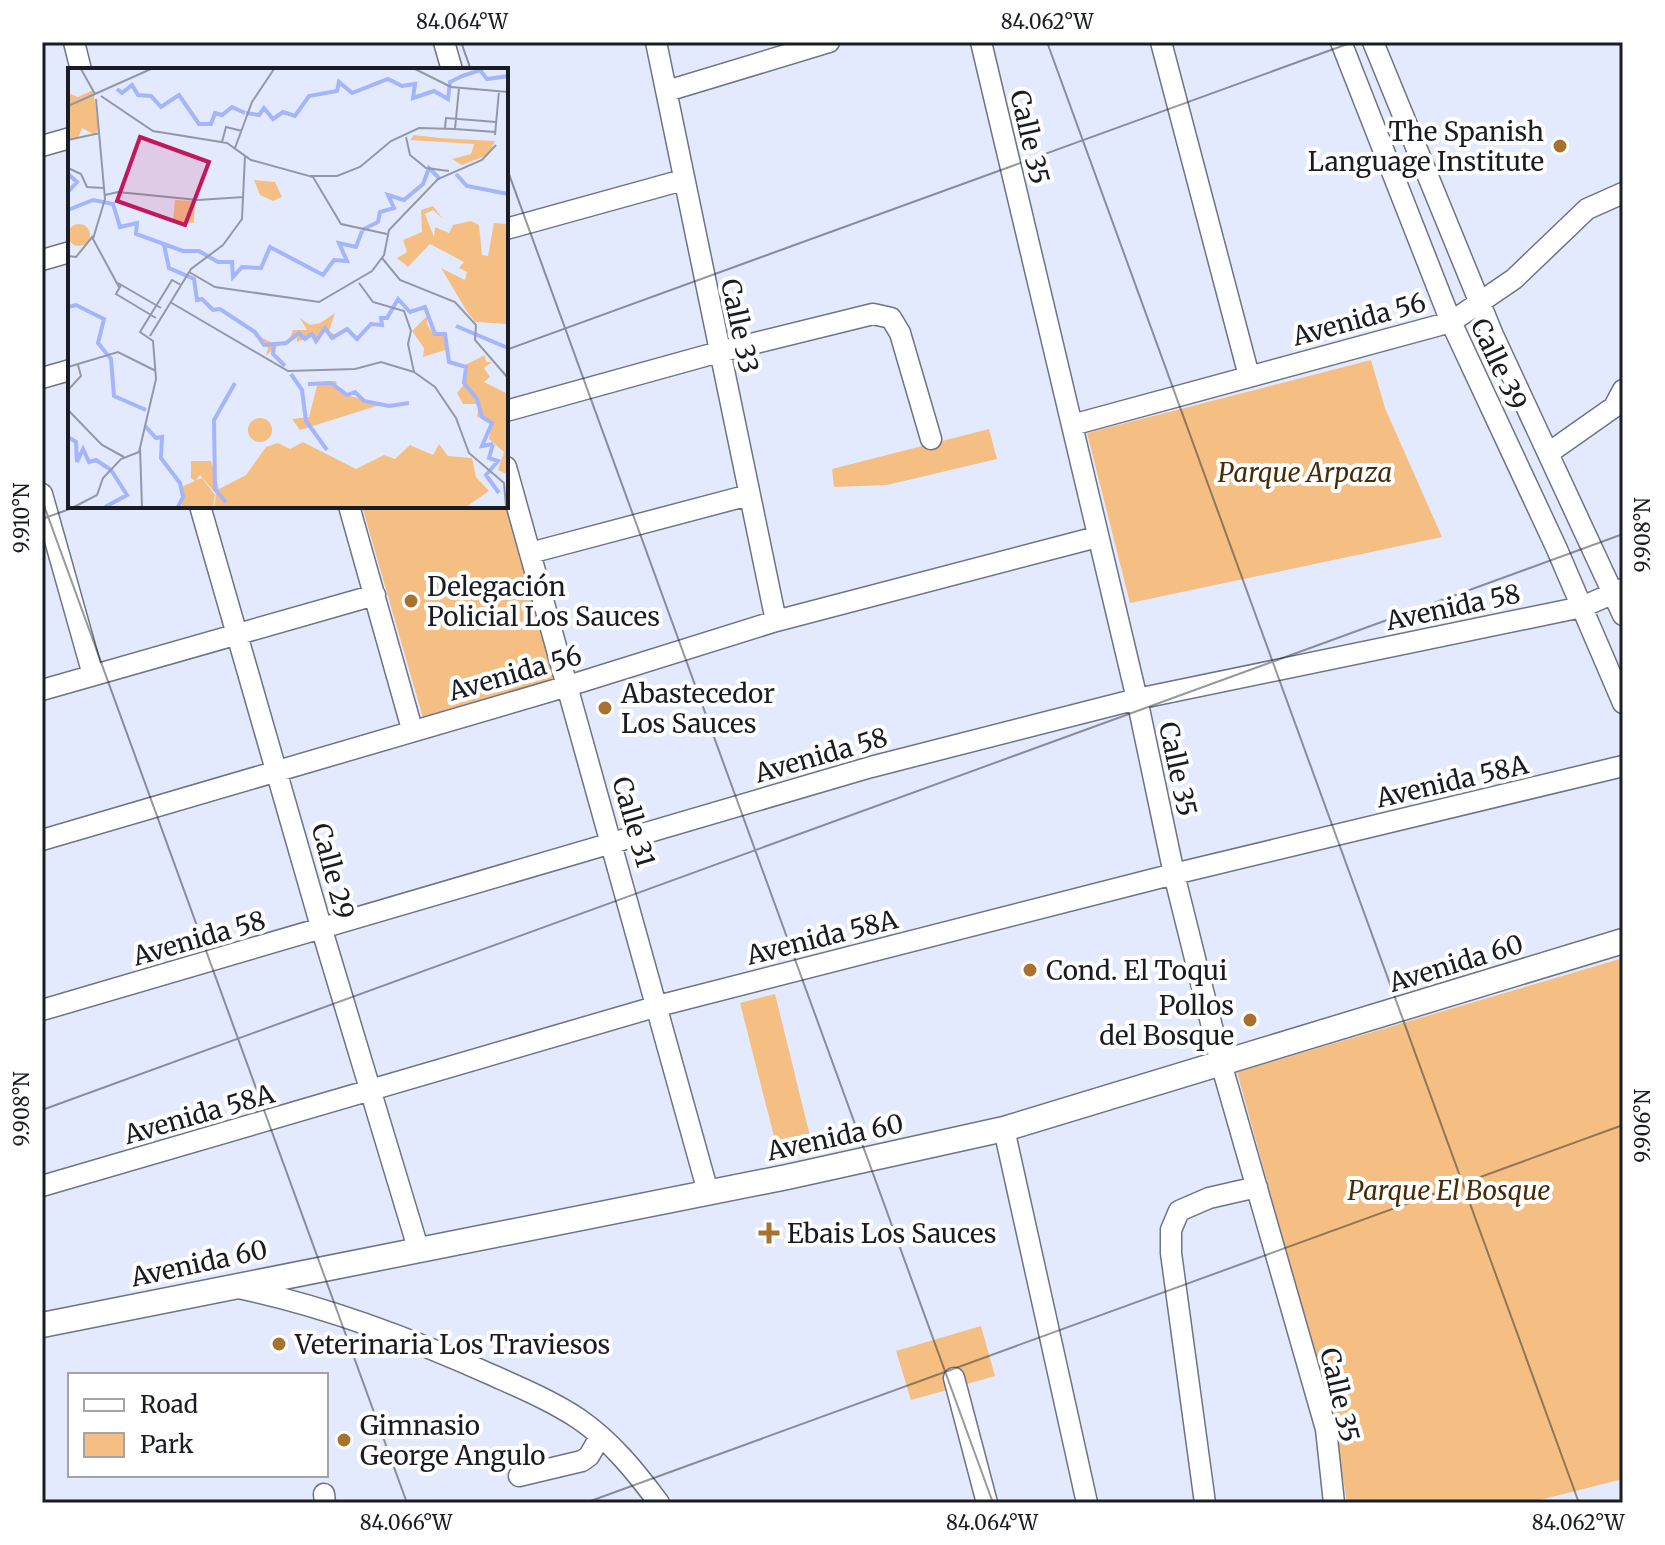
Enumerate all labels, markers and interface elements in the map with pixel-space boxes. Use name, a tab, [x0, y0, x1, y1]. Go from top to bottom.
text: 84.064°W	[416, 9, 509, 34]
text: 84.062°W	[1001, 9, 1094, 34]
inset map	[68, 68, 508, 508]
street label: Calle 35	[1003, 87, 1057, 187]
place label: The Spanish Language Institute	[1308, 115, 1544, 178]
marker: The Spanish Language Institute	[1551, 137, 1569, 155]
street label: Calle 33	[714, 276, 766, 376]
street label: Avenida 56	[1288, 285, 1429, 353]
street label: Calle 39	[1464, 313, 1534, 415]
park label: Parque Arpaza	[1218, 456, 1392, 489]
text: 9.910°N	[9, 482, 34, 553]
text: 9.908°N	[1630, 497, 1655, 572]
place label: Delegación Policial Los Sauces	[427, 570, 660, 633]
street label: Avenida 58	[1382, 577, 1523, 638]
marker: Delegación Policial Los Sauces	[402, 592, 420, 610]
street label: Avenida 56	[444, 638, 585, 708]
place label: Abastecedor Los Sauces	[620, 677, 775, 740]
marker: Abastecedor Los Sauces	[596, 699, 614, 717]
street label: Calle 35	[1152, 719, 1204, 819]
street label: Avenida 58	[750, 720, 891, 790]
street label: Avenida 58A	[1372, 747, 1532, 815]
street label: Calle 31	[605, 773, 663, 871]
street label: Calle 29	[304, 820, 362, 922]
street label: Avenida 58A	[742, 902, 902, 972]
street label: Avenida 58	[128, 903, 269, 973]
street label: Avenida 60	[1384, 927, 1527, 999]
place label: Cond. El Toqui	[1046, 954, 1227, 987]
marker: Cond. El Toqui	[1021, 961, 1039, 979]
place label: Pollos del Bosque	[1099, 989, 1234, 1052]
marker: Pollos del Bosque	[1241, 1011, 1259, 1029]
text: 9.908°N	[9, 1071, 34, 1146]
street label: Avenida 58A	[119, 1077, 279, 1151]
text: 9.906°N	[1630, 1089, 1655, 1163]
street label: Avenida 60	[763, 1106, 906, 1168]
park label: Parque El Bosque	[1348, 1174, 1551, 1207]
place label: Ebais Los Sauces	[787, 1217, 996, 1250]
marker: Ebais Los Sauces	[758, 1222, 780, 1244]
street label: Avenida 60	[127, 1232, 270, 1294]
place label: Veterinaria Los Traviesos	[294, 1328, 610, 1361]
marker: Veterinaria Los Traviesos	[270, 1335, 288, 1353]
street label: Calle 35	[1313, 1345, 1367, 1445]
legend	[68, 1373, 328, 1477]
text: Road	[140, 1389, 198, 1420]
place label: Gimnasio George Angulo	[360, 1409, 546, 1472]
text: Park	[140, 1429, 194, 1460]
marker: Gimnasio George Angulo	[335, 1431, 353, 1449]
text: 84.066°W	[360, 1510, 453, 1535]
text: 84.064°W	[946, 1510, 1039, 1535]
text: 84.062°W	[1532, 1510, 1625, 1535]

